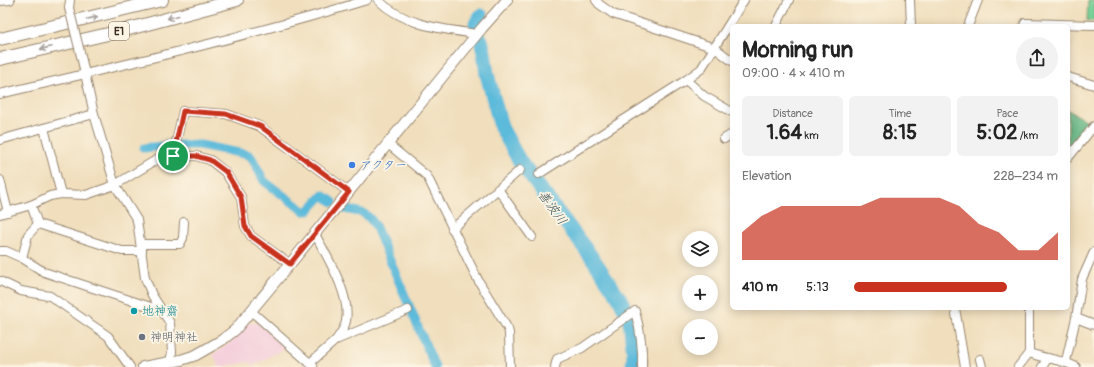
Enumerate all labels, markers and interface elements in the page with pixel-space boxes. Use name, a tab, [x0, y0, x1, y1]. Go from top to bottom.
one-way arrow	[86, 13, 99, 21]
one-way arrow	[166, 14, 179, 21]
road number: E1	[109, 22, 129, 40]
text: Morning run	[742, 36, 853, 64]
button: share	[1016, 37, 1058, 79]
one-way arrow	[40, 45, 53, 52]
text: 09:00 · 4 × 410 m	[742, 65, 845, 81]
text: Distance	[773, 107, 813, 120]
text: Time	[888, 107, 911, 120]
text: Pace	[996, 107, 1018, 120]
text: 1.64	[767, 120, 802, 145]
text: 8:15	[883, 120, 917, 145]
text: 5:02	[976, 120, 1017, 145]
text: km	[802, 129, 819, 142]
text: /km	[1017, 129, 1038, 142]
pin	[156, 139, 190, 173]
icon: arrive	[162, 145, 184, 167]
place label: アクター	[360, 158, 407, 173]
marker: アクター	[347, 160, 357, 170]
text: Elevation	[742, 168, 792, 184]
text: 228–234 m	[993, 168, 1058, 184]
water label: 善波川	[534, 187, 570, 228]
map controls	[682, 231, 718, 355]
button: layers	[682, 231, 718, 267]
button: +	[682, 275, 718, 311]
text: 410 m	[742, 279, 778, 295]
text: 5:13	[806, 279, 829, 295]
place label: 地神齋	[142, 304, 178, 319]
marker: 地神齋	[129, 306, 139, 316]
button: −	[682, 319, 718, 355]
place label: 神明神社	[150, 330, 198, 345]
marker: 神明神社	[137, 332, 147, 342]

